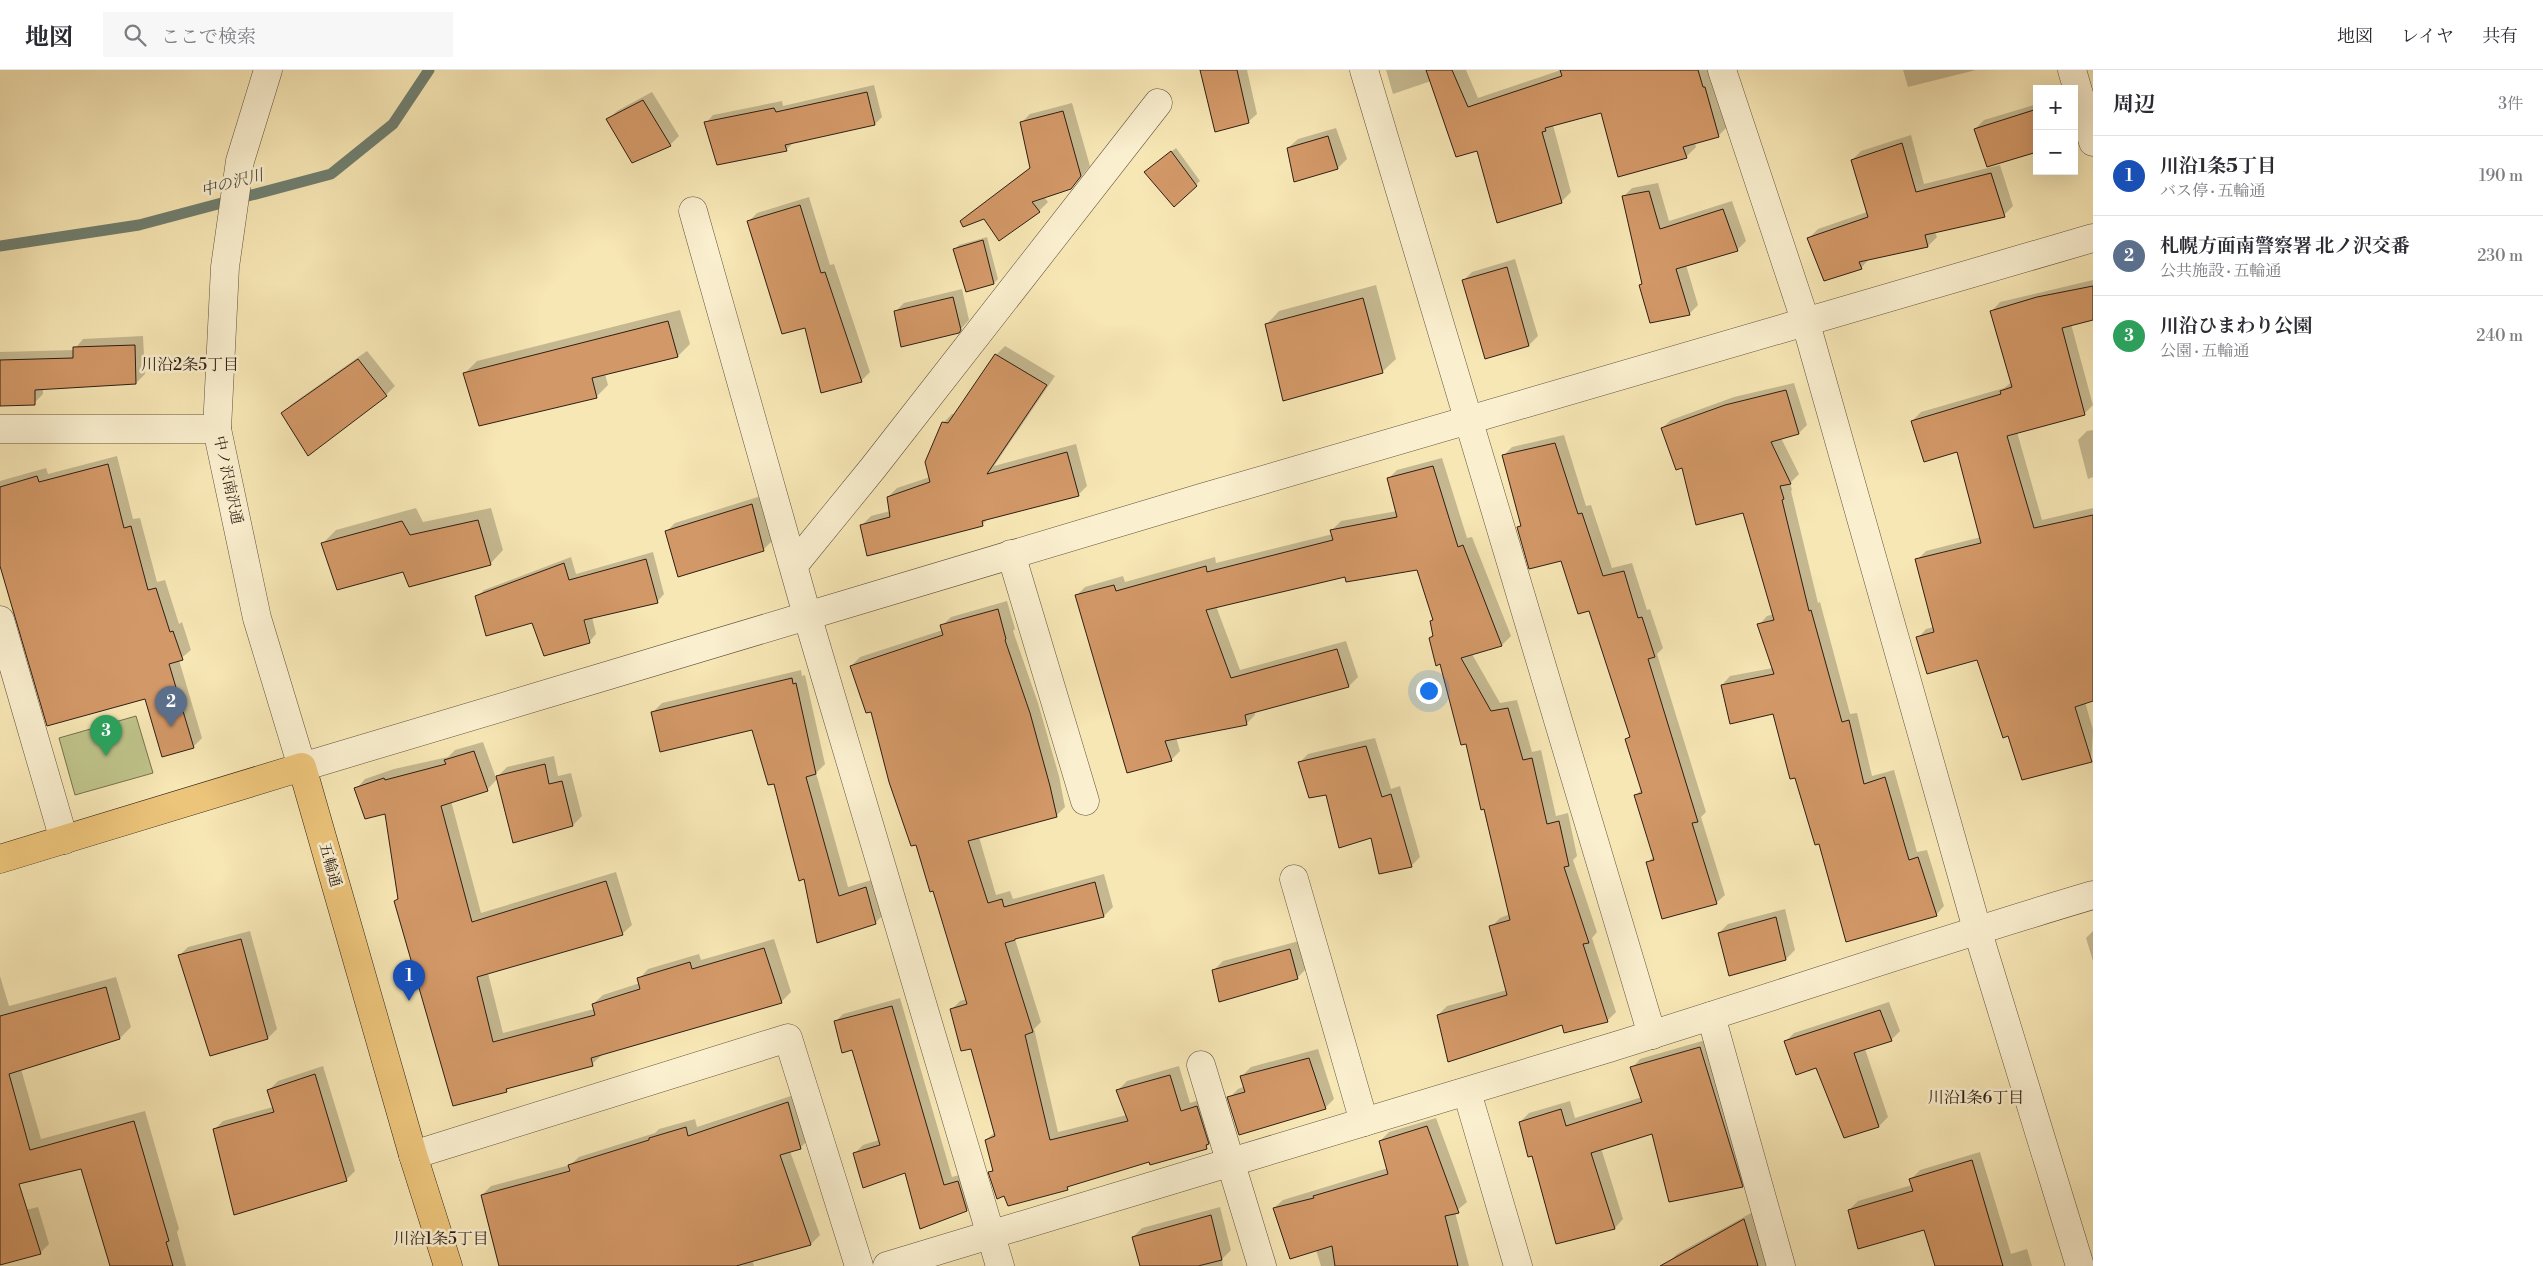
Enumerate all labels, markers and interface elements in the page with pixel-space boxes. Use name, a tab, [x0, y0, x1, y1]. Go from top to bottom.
search box	[103, 12, 453, 57]
icon: search	[121, 21, 149, 49]
text: 地図	[25, 23, 73, 53]
text: ここで検索	[161, 25, 256, 49]
text: 地図	[2337, 25, 2373, 48]
text: レイヤ	[2401, 25, 2454, 48]
text: 共有	[2482, 25, 2518, 48]
map controls	[2033, 85, 2078, 175]
button: +	[2033, 85, 2078, 130]
text: 周辺	[2113, 92, 2155, 118]
text: 3件	[2498, 94, 2523, 114]
button: −	[2033, 130, 2078, 175]
text: 川沿1条5丁目	[2160, 154, 2276, 178]
water label: 中の沢川	[198, 165, 267, 201]
text: 1	[2125, 166, 2133, 186]
text: 190 m	[2479, 166, 2523, 186]
text: バス停 · 五輪通	[2160, 181, 2265, 201]
text: 札幌方面南警察署 北ノ沢交番	[2160, 234, 2410, 258]
text: 2	[2124, 246, 2134, 266]
text: 230 m	[2477, 246, 2523, 266]
text: 公共施設 · 五輪通	[2160, 261, 2281, 281]
text: 川沿ひまわり公園	[2160, 314, 2312, 338]
text: 3	[2124, 326, 2134, 346]
text: 240 m	[2476, 326, 2523, 346]
text: 公園 · 五輪通	[2160, 341, 2249, 361]
district label: 川沿2条5丁目	[141, 355, 239, 375]
street label: 中ノ沢南沢通	[209, 434, 247, 526]
your location	[1416, 678, 1442, 704]
pin: 2	[155, 686, 187, 727]
pin: 3	[90, 715, 122, 756]
street label: 五輪通	[315, 841, 345, 889]
pin: 1	[393, 960, 425, 1001]
district label: 川沿1条6丁目	[1928, 1088, 2024, 1108]
district label: 川沿1条5丁目	[393, 1229, 489, 1249]

